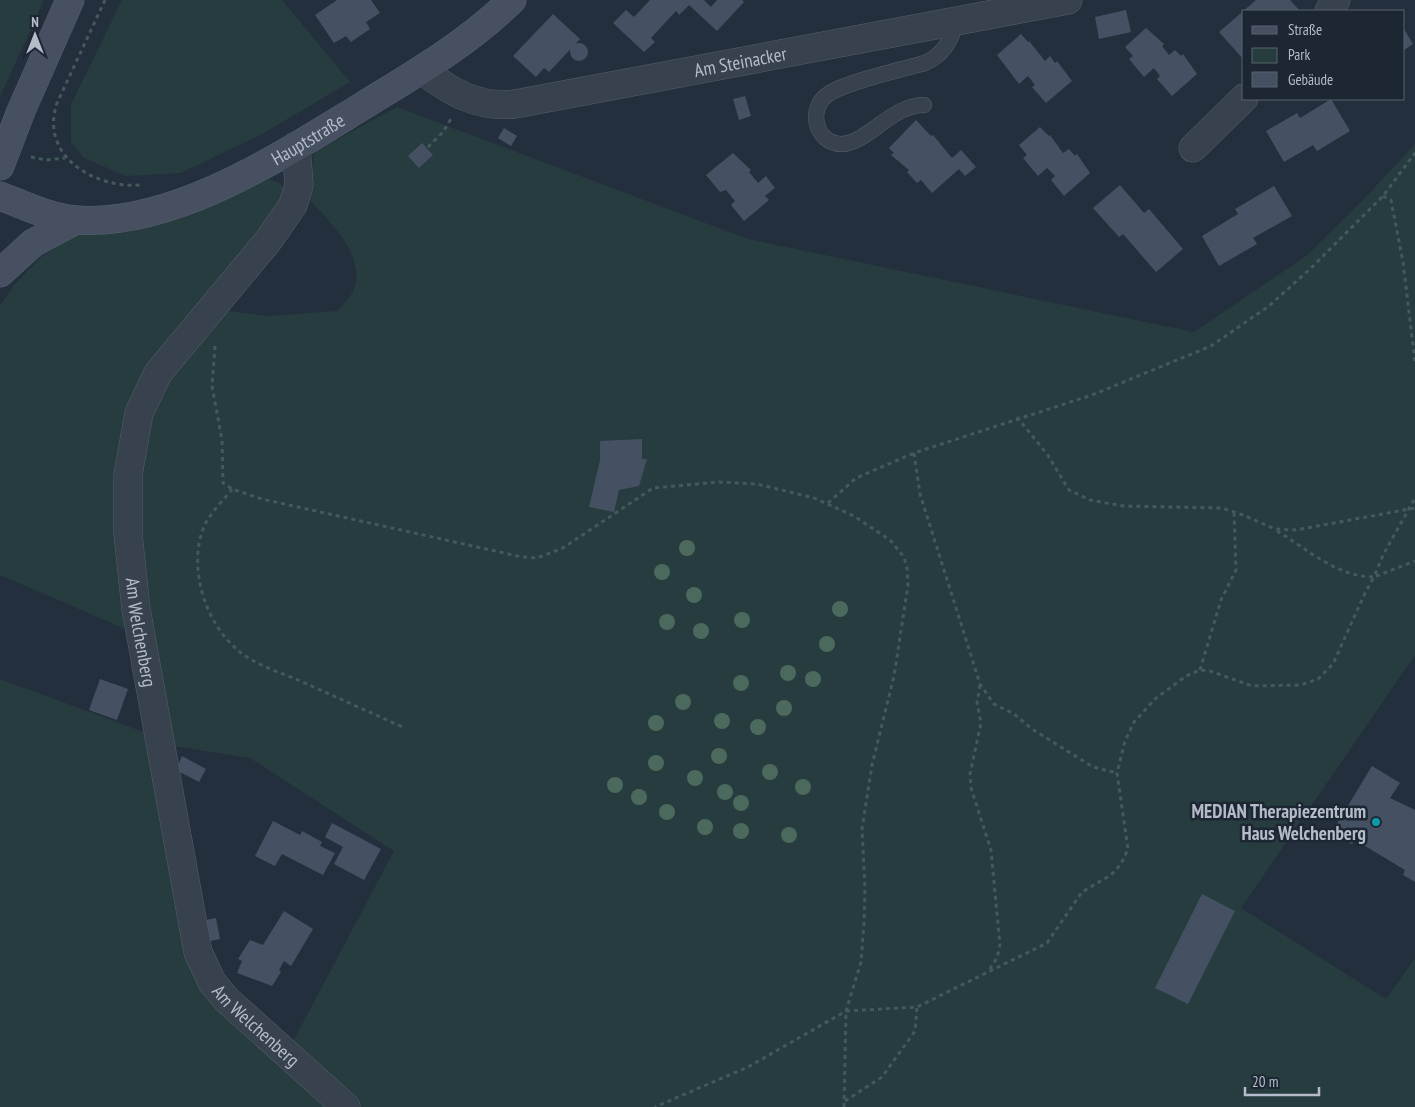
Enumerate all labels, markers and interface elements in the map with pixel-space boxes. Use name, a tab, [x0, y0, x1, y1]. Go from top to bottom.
north arrow	[10, 10, 60, 60]
legend	[1242, 10, 1405, 100]
text: N	[31, 13, 39, 31]
text: Straße	[1288, 20, 1322, 39]
street label: Am Steinacker	[692, 41, 789, 82]
text: Park	[1288, 45, 1310, 64]
text: Gebäude	[1288, 70, 1333, 89]
street label: Hauptstraße	[267, 108, 349, 170]
street label: Am Welchenberg	[121, 576, 162, 689]
place label: MEDIAN Therapiezentrum Haus Welchenberg	[1191, 799, 1366, 845]
marker: MEDIAN Therapiezentrum Haus Welchenberg	[1370, 816, 1382, 828]
street label: Am Welchenberg	[207, 980, 305, 1072]
scale bar	[1245, 1064, 1319, 1096]
text: 20 m	[1252, 1072, 1278, 1091]

